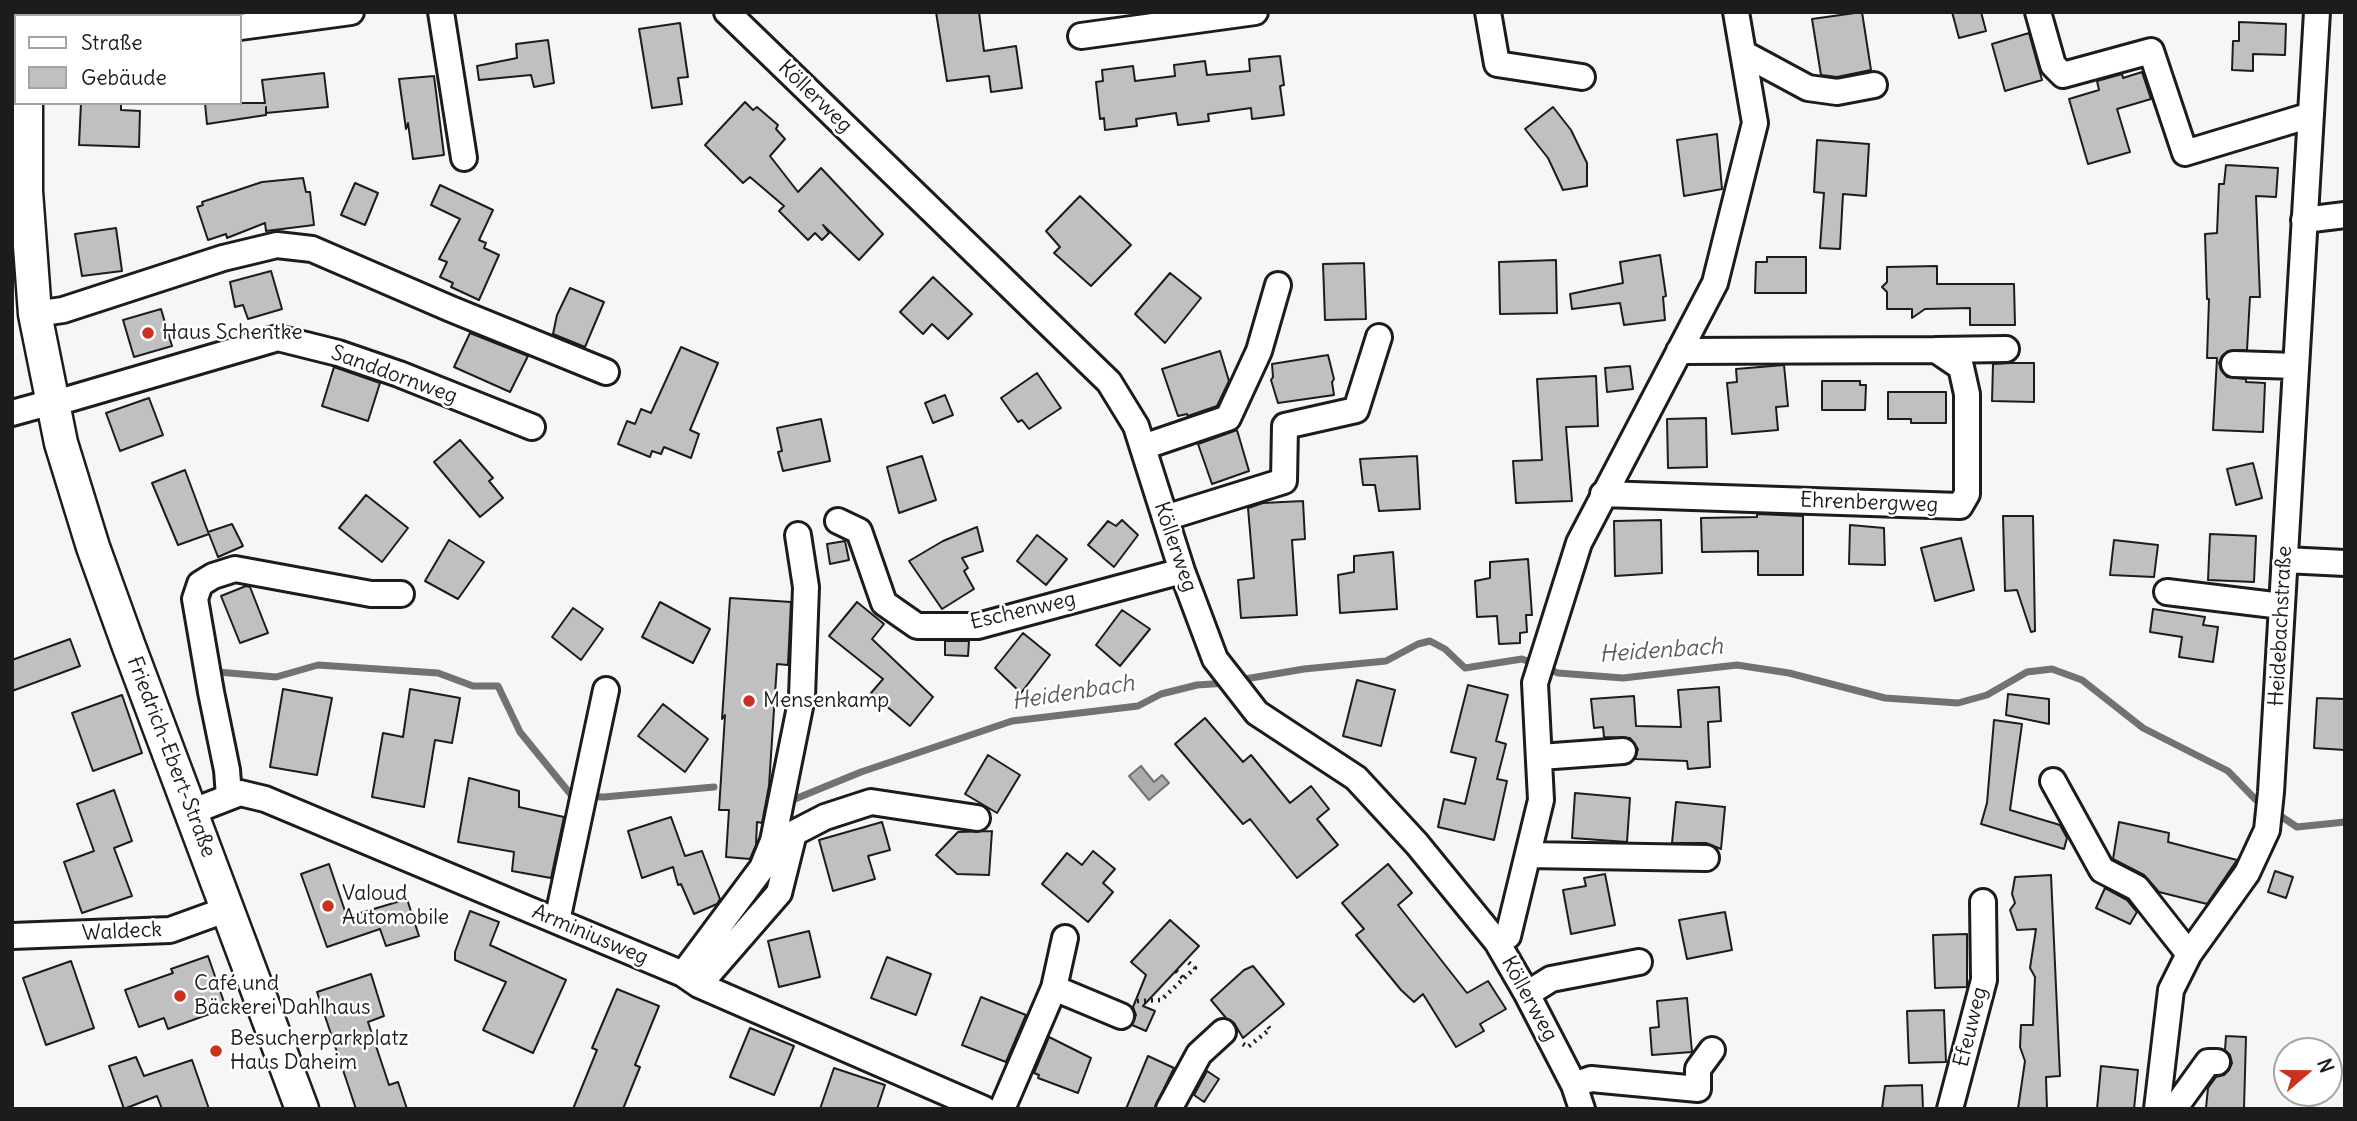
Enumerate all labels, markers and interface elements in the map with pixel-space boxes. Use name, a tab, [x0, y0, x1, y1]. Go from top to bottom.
legend	[14, 14, 242, 105]
text: Straße	[81, 29, 142, 56]
street label: Köllerweg	[773, 56, 857, 138]
text: Gebäude	[81, 64, 167, 91]
place label: Haus Schentke	[162, 320, 302, 346]
marker: Haus Schentke	[140, 325, 156, 341]
street label: Sanddornweg	[327, 341, 461, 409]
street label: Ehrenbergweg	[1799, 488, 1939, 518]
street label: Köllerweg	[1148, 499, 1202, 595]
street label: Heidebachstraße	[2264, 545, 2298, 707]
street label: Eschenweg	[968, 587, 1078, 635]
water label: Heidenbach	[1598, 633, 1724, 669]
street label: Friedrich-Ebert-Straße	[121, 653, 221, 861]
water label: Heidenbach	[1010, 670, 1136, 716]
place label: Mensenkamp	[763, 688, 889, 714]
marker: Mensenkamp	[741, 693, 757, 709]
place label: Valoud Automobile	[342, 881, 449, 931]
marker: Valoud Automobile	[320, 898, 336, 914]
street label: Arminiusweg	[528, 899, 652, 971]
street label: Waldeck	[81, 917, 163, 947]
street label: Köllerweg	[1495, 952, 1563, 1046]
place label: Café und Bäckerei Dahlhaus	[194, 971, 371, 1021]
street label: Efeuweg	[1949, 984, 1993, 1070]
marker: Café und Bäckerei Dahlhaus	[172, 988, 188, 1004]
place label: Besucherparkplatz Haus Daheim	[230, 1026, 408, 1076]
north arrow	[2273, 1037, 2343, 1107]
marker: Besucherparkplatz Haus Daheim	[208, 1043, 224, 1059]
text: N	[2312, 1055, 2339, 1076]

